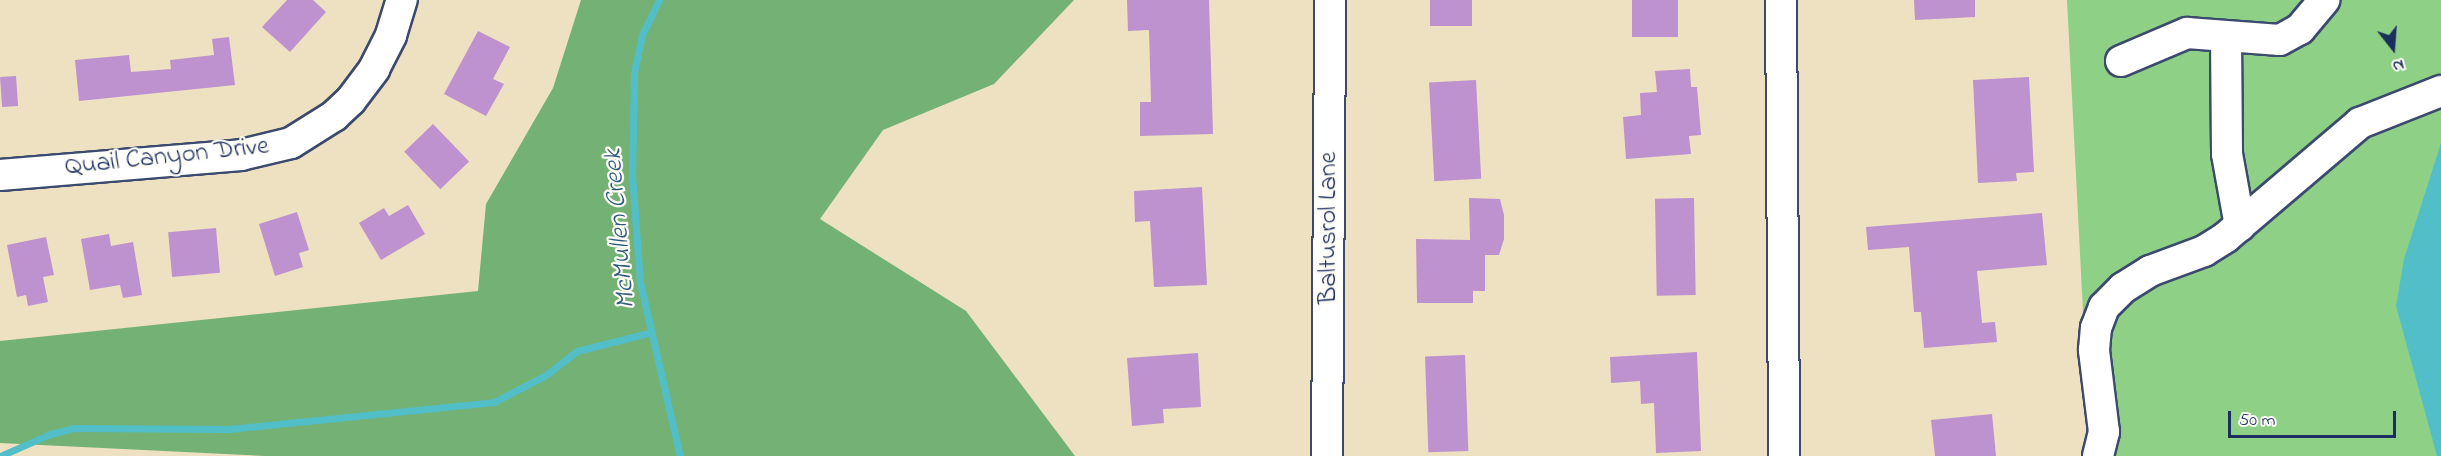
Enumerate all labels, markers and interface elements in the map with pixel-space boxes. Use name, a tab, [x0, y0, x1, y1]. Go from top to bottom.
north arrow	[2363, 18, 2423, 78]
text: N	[2390, 52, 2407, 78]
street label: Quail Canyon Drive	[64, 132, 270, 184]
water label: McMullen Creek	[597, 148, 643, 310]
street label: Baltusrol Lane	[1314, 152, 1346, 304]
scale bar	[2231, 399, 2399, 437]
text: 50 m	[2239, 408, 2276, 434]

